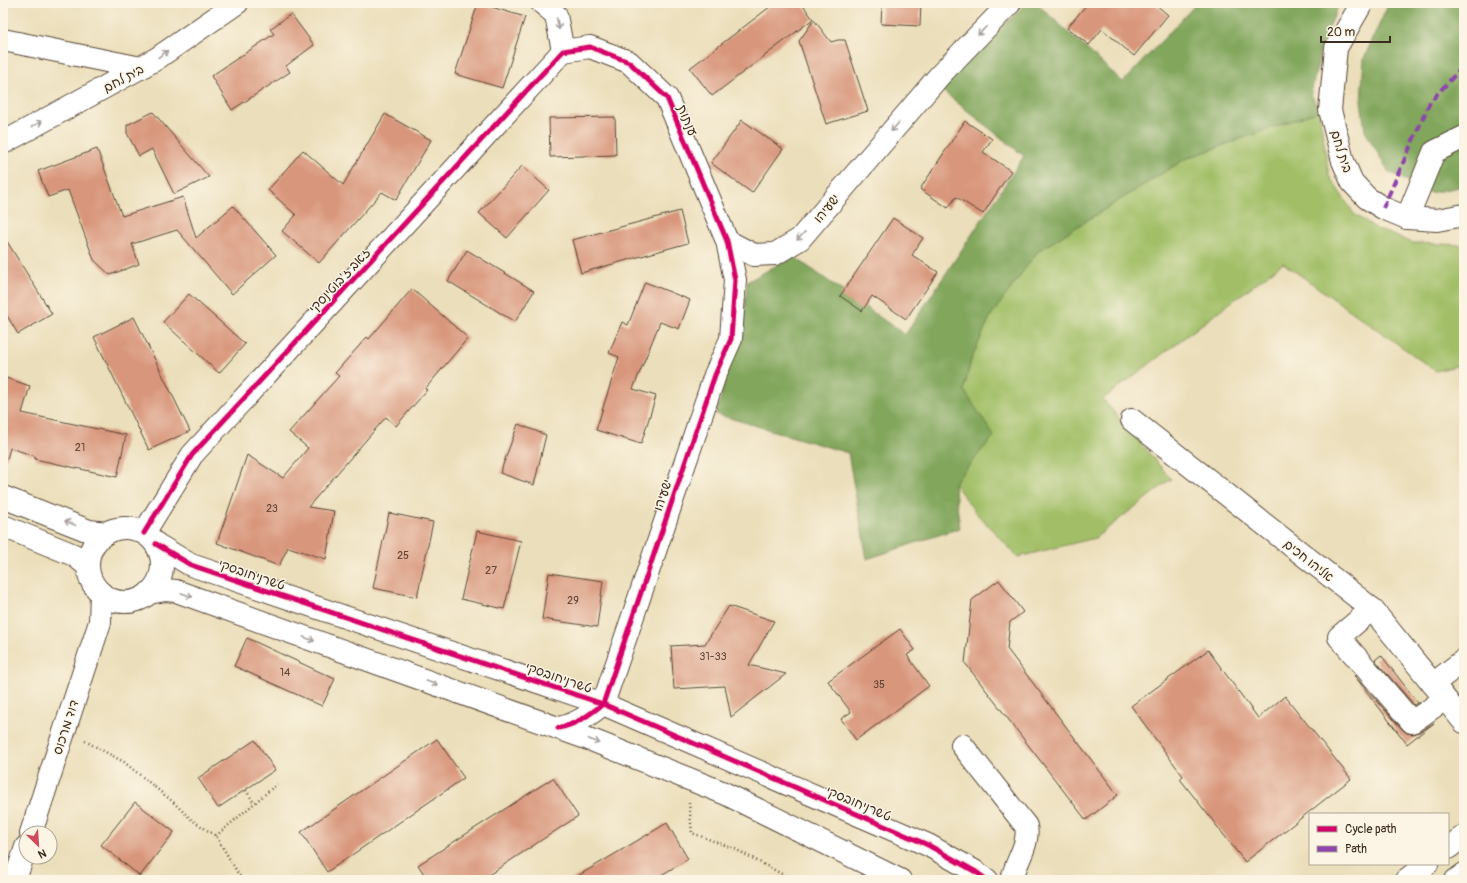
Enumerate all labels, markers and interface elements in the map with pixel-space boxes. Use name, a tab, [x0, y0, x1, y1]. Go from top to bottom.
one-way arrow	[554, 17, 562, 30]
scale bar	[1321, 18, 1390, 44]
text: 20 m	[1327, 25, 1356, 40]
one-way arrow	[978, 26, 987, 36]
one-way arrow	[157, 50, 168, 58]
street label: בית לחם	[100, 61, 147, 97]
street label: ענתות	[673, 102, 701, 139]
one-way arrow	[31, 120, 43, 128]
one-way arrow	[891, 122, 900, 132]
street label: בית לחם	[1327, 128, 1355, 175]
street label: ישעיהו	[810, 191, 843, 226]
one-way arrow	[796, 231, 806, 241]
street label: זאב ז'בוטינסקי	[306, 245, 374, 316]
house number: 21	[75, 441, 85, 454]
street label: ישעיהו	[650, 477, 676, 513]
house number: 23	[266, 502, 278, 515]
one-way arrow	[64, 519, 76, 527]
street label: אליהו חכים	[1280, 536, 1337, 585]
house number: 25	[397, 549, 409, 562]
street label: טשרניחובסקי	[216, 556, 287, 594]
house number: 27	[485, 564, 497, 577]
one-way arrow	[181, 592, 193, 600]
house number: 29	[567, 594, 579, 607]
one-way arrow	[303, 636, 316, 643]
house number: 31-33	[699, 650, 727, 663]
street label: טשרניחובסקי	[523, 659, 594, 697]
house number: 14	[280, 666, 291, 679]
house number: 35	[873, 678, 885, 691]
one-way arrow	[425, 680, 438, 687]
street label: דוד מרכוס	[50, 698, 82, 757]
one-way arrow	[587, 737, 599, 745]
street label: טשרניחובסקי	[823, 783, 894, 825]
legend	[1309, 813, 1449, 865]
text: Cycle path	[1345, 822, 1397, 837]
north arrow	[18, 825, 58, 865]
text: Path	[1345, 842, 1367, 857]
text: N	[35, 846, 48, 861]

